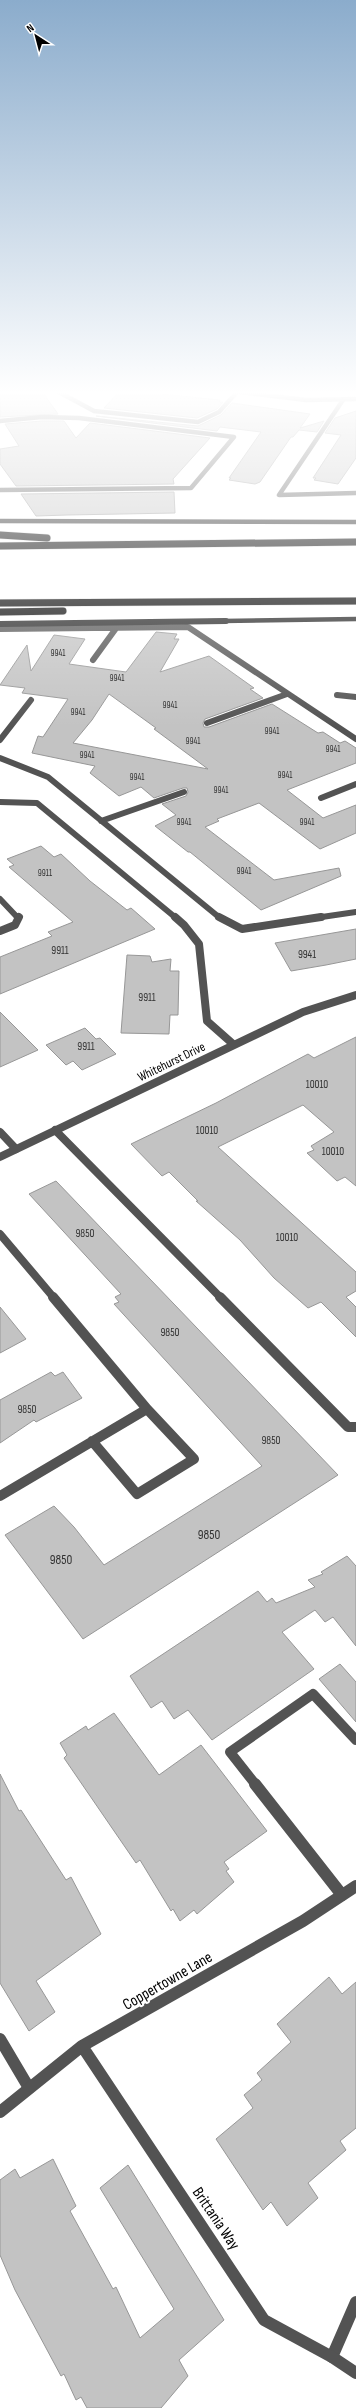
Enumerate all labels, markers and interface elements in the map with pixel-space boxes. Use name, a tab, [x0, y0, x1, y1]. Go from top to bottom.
north arrow	[16, 16, 56, 56]
text: N	[24, 21, 37, 35]
house number: 9941	[51, 648, 66, 659]
house number: 9941	[110, 673, 125, 684]
house number: 9941	[163, 700, 178, 711]
house number: 9941	[71, 707, 86, 718]
house number: 9941	[265, 726, 280, 737]
house number: 9941	[186, 736, 201, 747]
house number: 9941	[326, 744, 341, 755]
house number: 9941	[80, 750, 95, 761]
house number: 9941	[278, 770, 293, 781]
house number: 9941	[130, 772, 145, 783]
house number: 9941	[214, 785, 229, 796]
house number: 9941	[177, 817, 192, 828]
house number: 9941	[300, 817, 315, 828]
house number: 9941	[237, 866, 252, 877]
house number: 9911	[38, 868, 53, 879]
house number: 9911	[51, 944, 69, 957]
house number: 9941	[298, 948, 316, 961]
house number: 9911	[138, 991, 156, 1004]
street label: Whitehurst Drive	[135, 1039, 208, 1085]
house number: 9911	[77, 1040, 95, 1053]
house number: 10010	[306, 1078, 328, 1091]
house number: 10010	[196, 1124, 218, 1137]
house number: 10010	[322, 1145, 344, 1158]
house number: 9850	[75, 1227, 95, 1240]
house number: 10010	[276, 1231, 298, 1244]
house number: 9850	[160, 1326, 180, 1339]
house number: 9850	[17, 1403, 37, 1416]
house number: 9850	[261, 1434, 281, 1447]
house number: 9850	[198, 1527, 220, 1543]
house number: 9850	[50, 1552, 72, 1568]
street label: Coppertowne Lane	[120, 1948, 216, 2015]
street label: Brittania Way	[188, 2184, 244, 2254]

